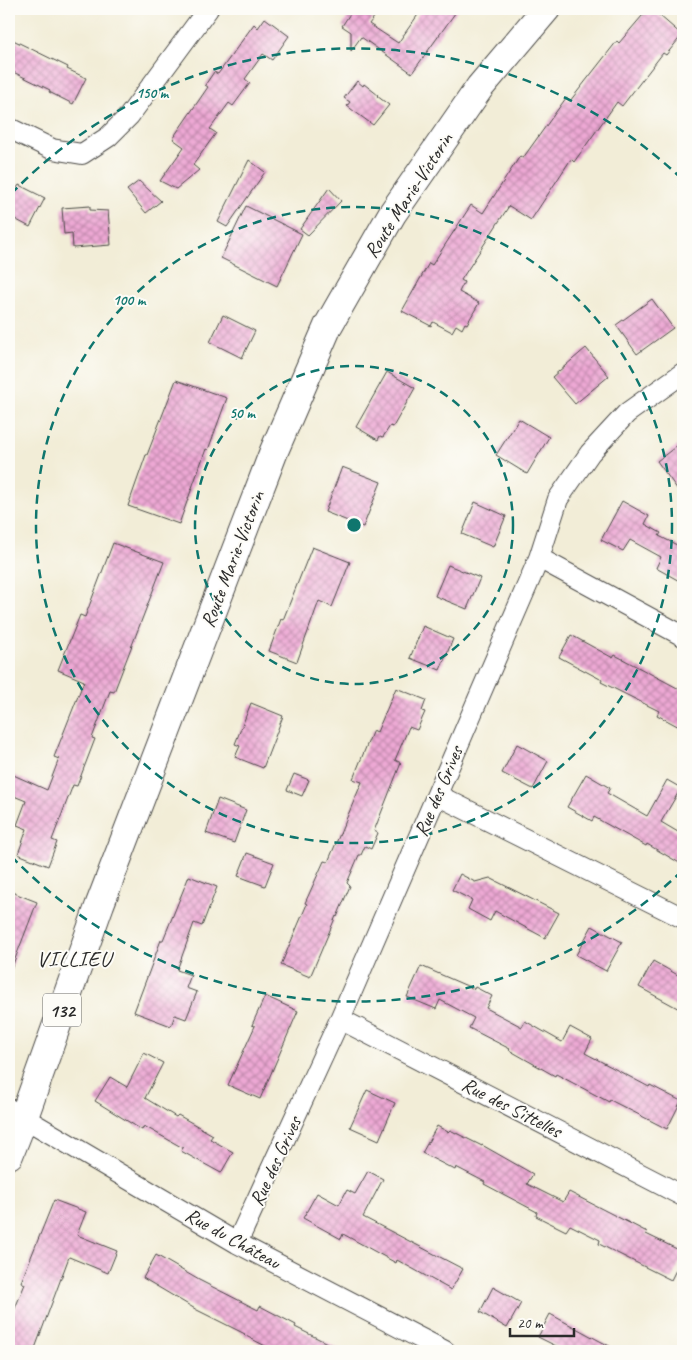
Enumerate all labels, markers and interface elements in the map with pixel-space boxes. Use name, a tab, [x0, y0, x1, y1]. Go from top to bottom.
text: 150 m	[136, 84, 170, 103]
street label: Route Marie-Victorin	[359, 127, 459, 263]
text: 100 m	[113, 291, 147, 310]
text: 50 m	[229, 404, 256, 423]
street label: Route Marie-Victorin	[195, 486, 270, 631]
centre of rings	[345, 516, 363, 534]
street label: Rue des Grives	[408, 740, 470, 840]
district label: VILLIEU	[37, 945, 115, 973]
road number: 132	[43, 994, 81, 1026]
street label: Rue des Sittelles	[458, 1072, 568, 1144]
street label: Rue des Grives	[244, 1111, 308, 1210]
street label: Rue du Château	[181, 1202, 286, 1276]
scale bar	[510, 1305, 573, 1337]
text: 20 m	[517, 1314, 544, 1333]

